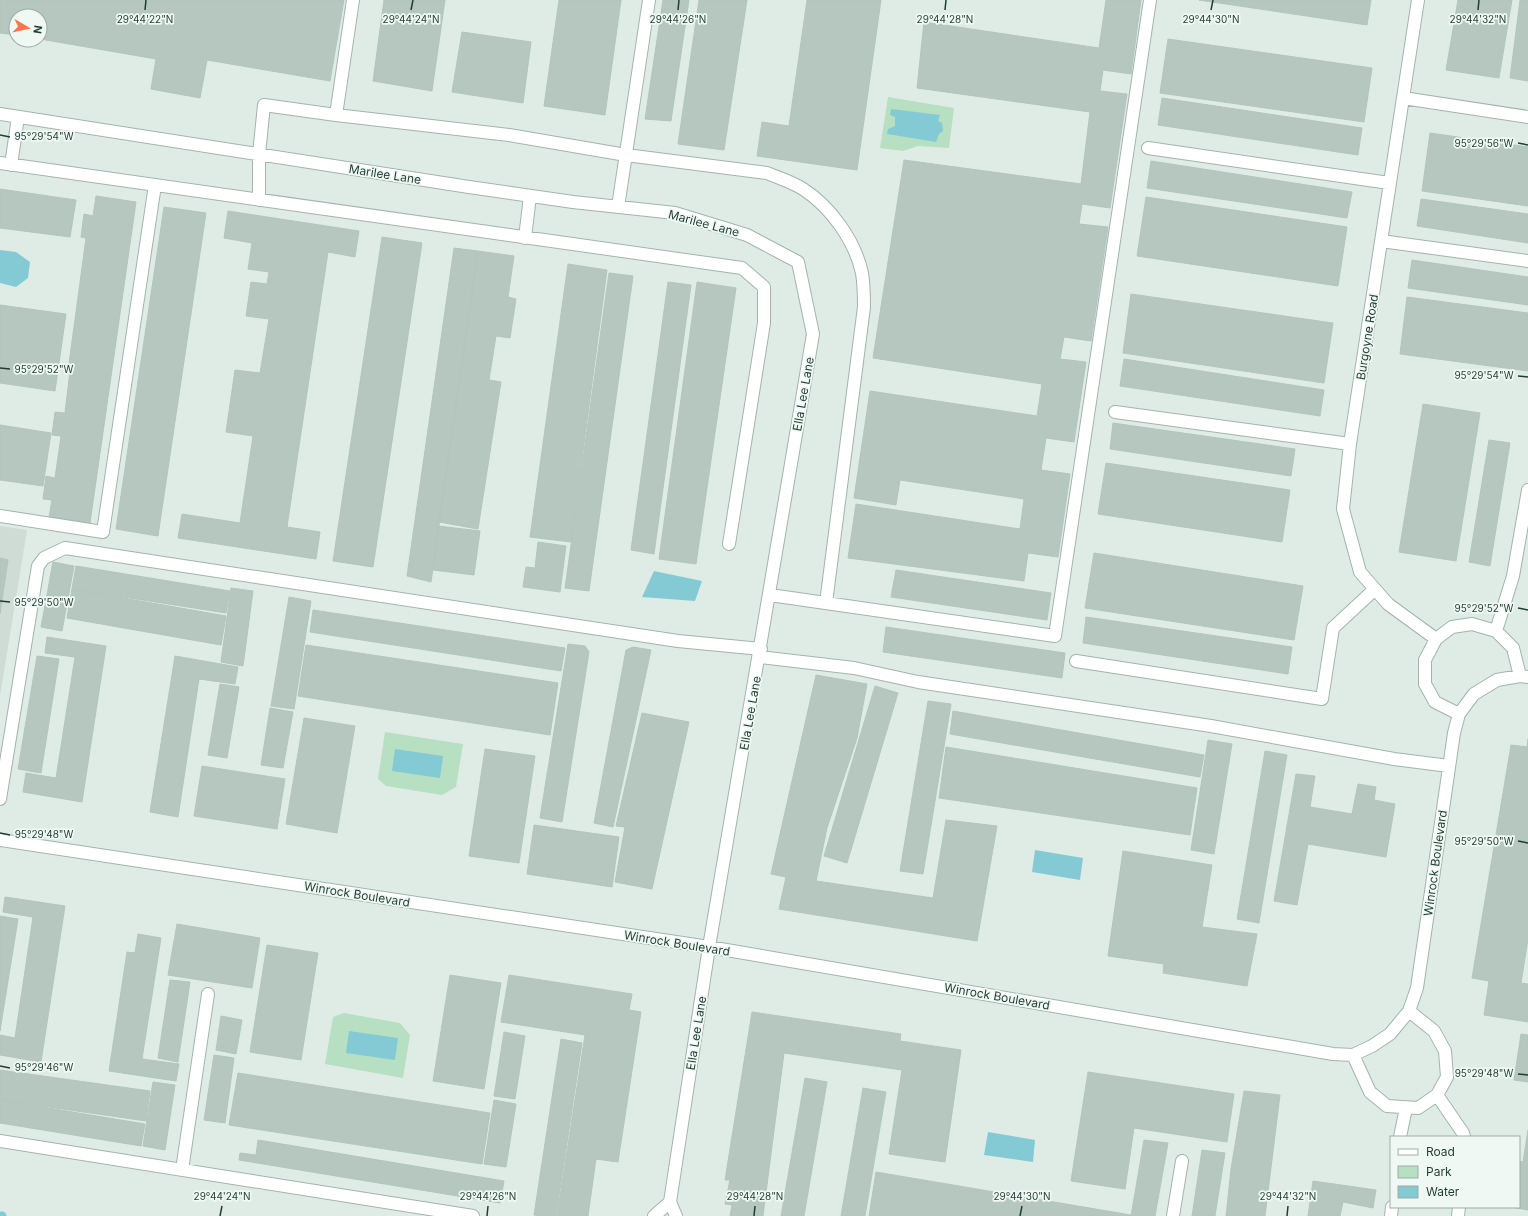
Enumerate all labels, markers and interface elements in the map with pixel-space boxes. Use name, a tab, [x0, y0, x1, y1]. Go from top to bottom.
north arrow	[8, 8, 48, 48]
text: 29°44'22"N	[117, 13, 173, 25]
text: 29°44'24"N	[383, 13, 439, 25]
text: 29°44'26"N	[650, 13, 706, 25]
text: 29°44'28"N	[917, 13, 973, 25]
text: 29°44'30"N	[1183, 13, 1240, 25]
text: 29°44'32"N	[1450, 13, 1506, 25]
text: N	[30, 24, 45, 35]
text: 95°29'54"W	[14, 130, 74, 142]
text: 95°29'56"W	[1455, 137, 1514, 149]
street label: Marilee Lane	[348, 161, 422, 187]
street label: Marilee Lane	[667, 206, 741, 240]
street label: Burgoyne Road	[1353, 293, 1381, 381]
street label: Ella Lee Lane	[789, 356, 817, 432]
text: 95°29'52"W	[15, 363, 74, 375]
text: 95°29'54"W	[1454, 369, 1514, 381]
text: 95°29'50"W	[14, 596, 74, 608]
text: 95°29'52"W	[1455, 602, 1514, 614]
street label: Ella Lee Lane	[736, 675, 764, 751]
street label: Winrock Boulevard	[1420, 809, 1450, 917]
text: 95°29'48"W	[15, 828, 73, 840]
text: 95°29'50"W	[1454, 835, 1514, 847]
street label: Winrock Boulevard	[303, 878, 411, 910]
street label: Winrock Boulevard	[623, 927, 731, 959]
street label: Winrock Boulevard	[943, 979, 1051, 1013]
street label: Ella Lee Lane	[683, 995, 709, 1071]
text: 95°29'46"W	[15, 1061, 73, 1073]
text: 95°29'48"W	[1455, 1067, 1513, 1079]
legend	[1390, 1136, 1520, 1208]
text: Road	[1426, 1144, 1455, 1159]
text: Park	[1426, 1164, 1452, 1179]
text: Water	[1426, 1184, 1460, 1199]
text: 29°44'24"N	[194, 1190, 250, 1202]
text: 29°44'26"N	[460, 1190, 516, 1202]
text: 29°44'28"N	[727, 1190, 783, 1202]
text: 29°44'30"N	[994, 1190, 1051, 1202]
text: 29°44'32"N	[1260, 1190, 1316, 1202]

